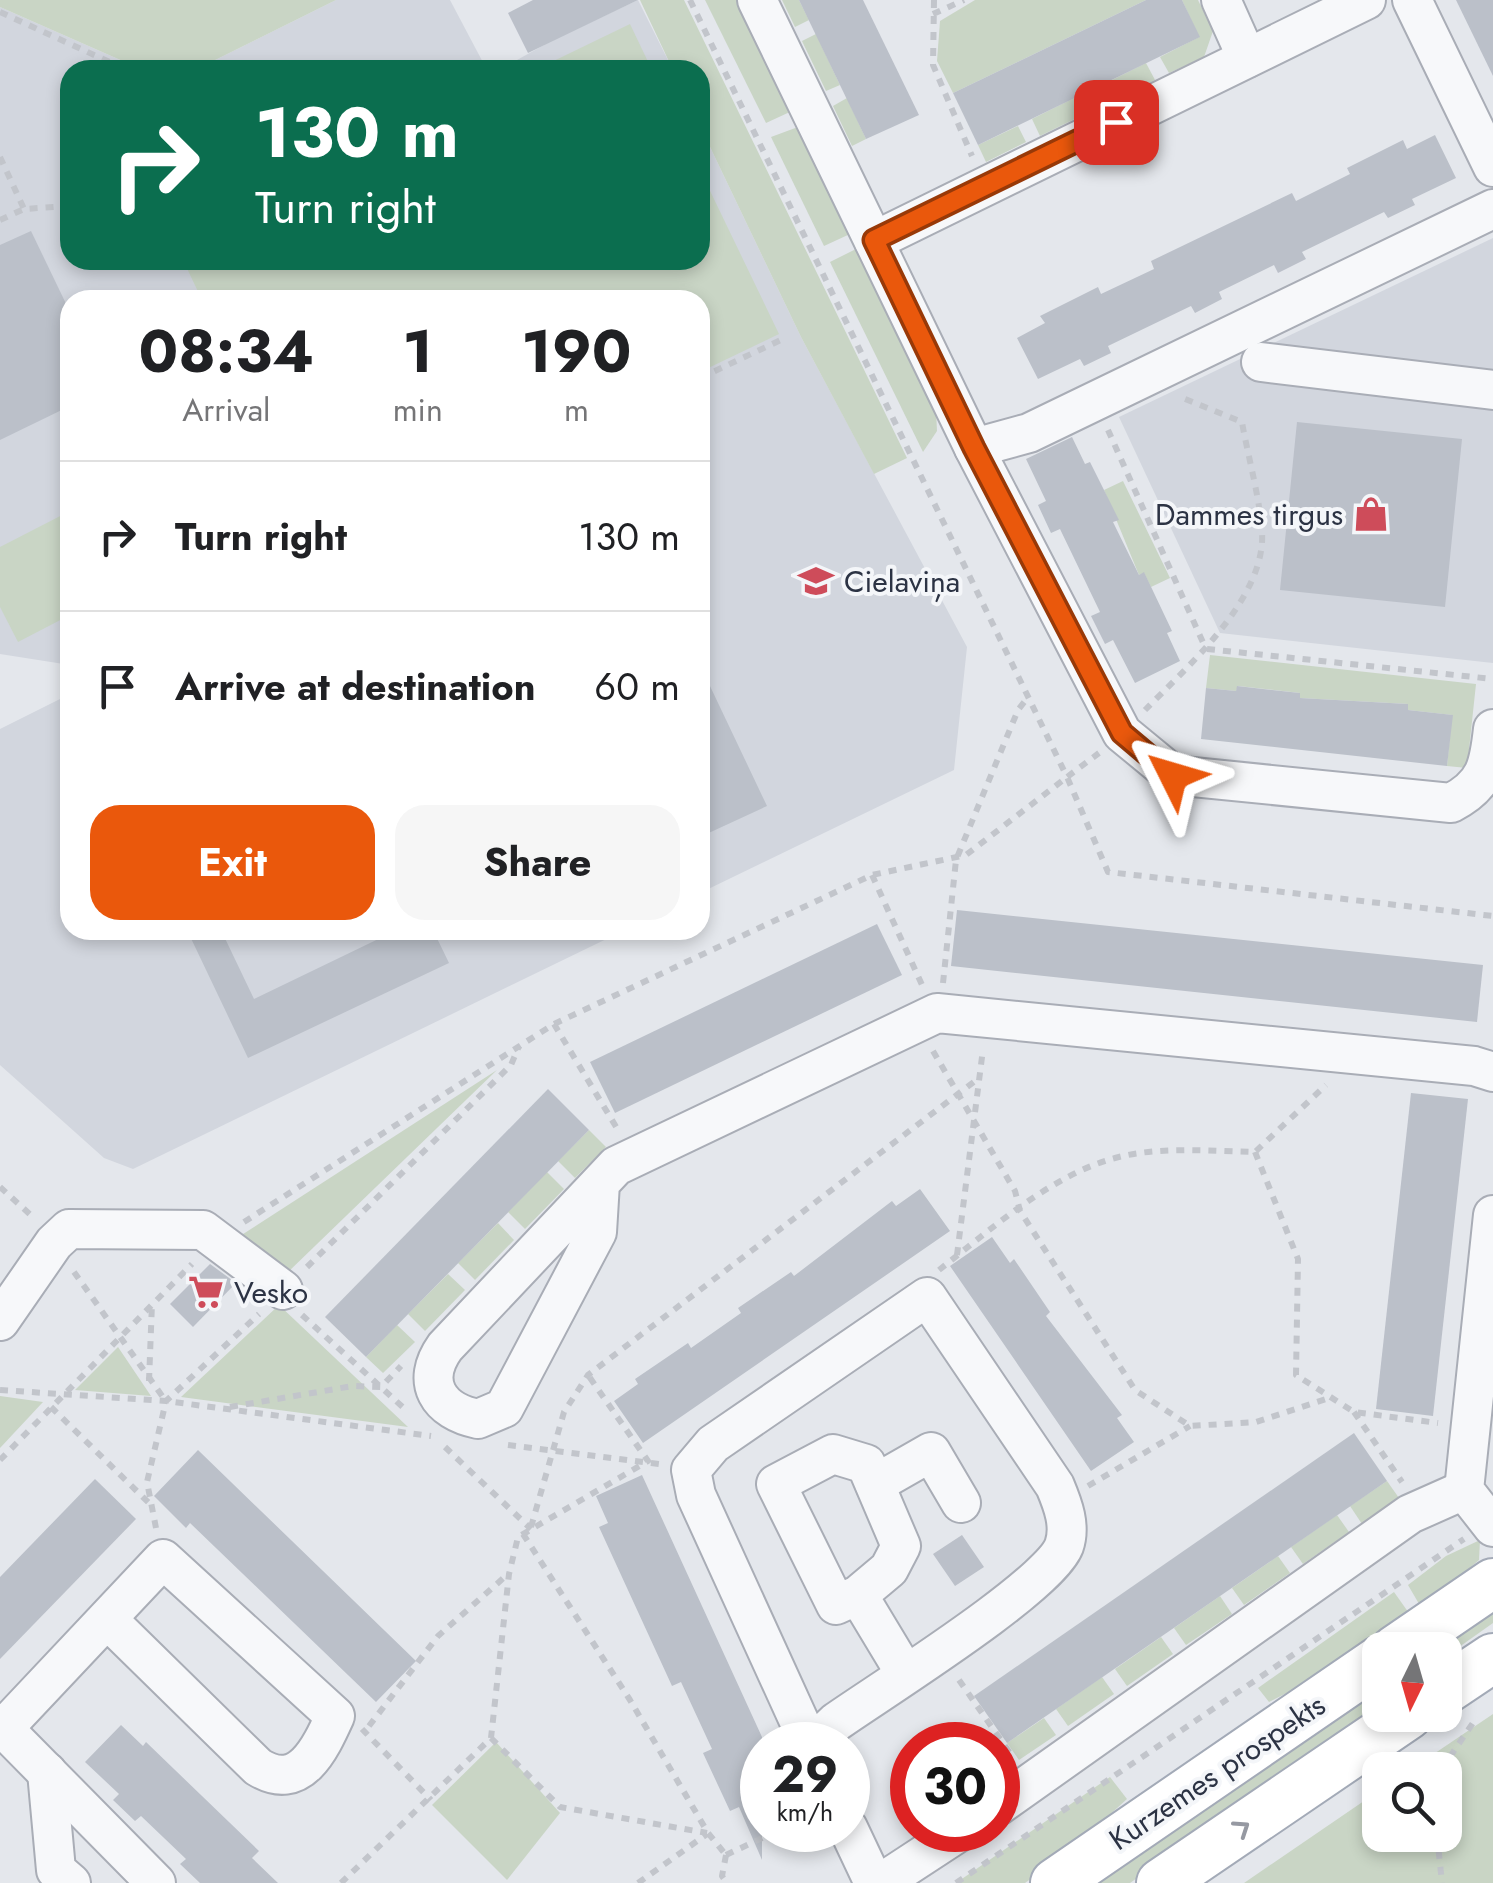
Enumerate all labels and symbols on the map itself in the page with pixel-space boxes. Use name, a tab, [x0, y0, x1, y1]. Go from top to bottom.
pin	[1074, 80, 1159, 165]
place label: Dammes tirgus	[1155, 493, 1343, 536]
shop icon: Dammes tirgus	[1352, 495, 1390, 533]
place label: Cielaviņa	[844, 560, 960, 603]
school or university icon: Cielaviņa	[797, 562, 835, 600]
position arrow	[1121, 724, 1225, 828]
place label: Vesko	[234, 1271, 308, 1314]
supermarket icon: Vesko	[187, 1273, 225, 1311]
north arrow	[1362, 1632, 1462, 1732]
street label: Kurzemes prospekts	[1100, 1684, 1334, 1860]
speed limit sign: 30	[890, 1722, 1020, 1852]
one-way arrow	[1230, 1822, 1249, 1840]

